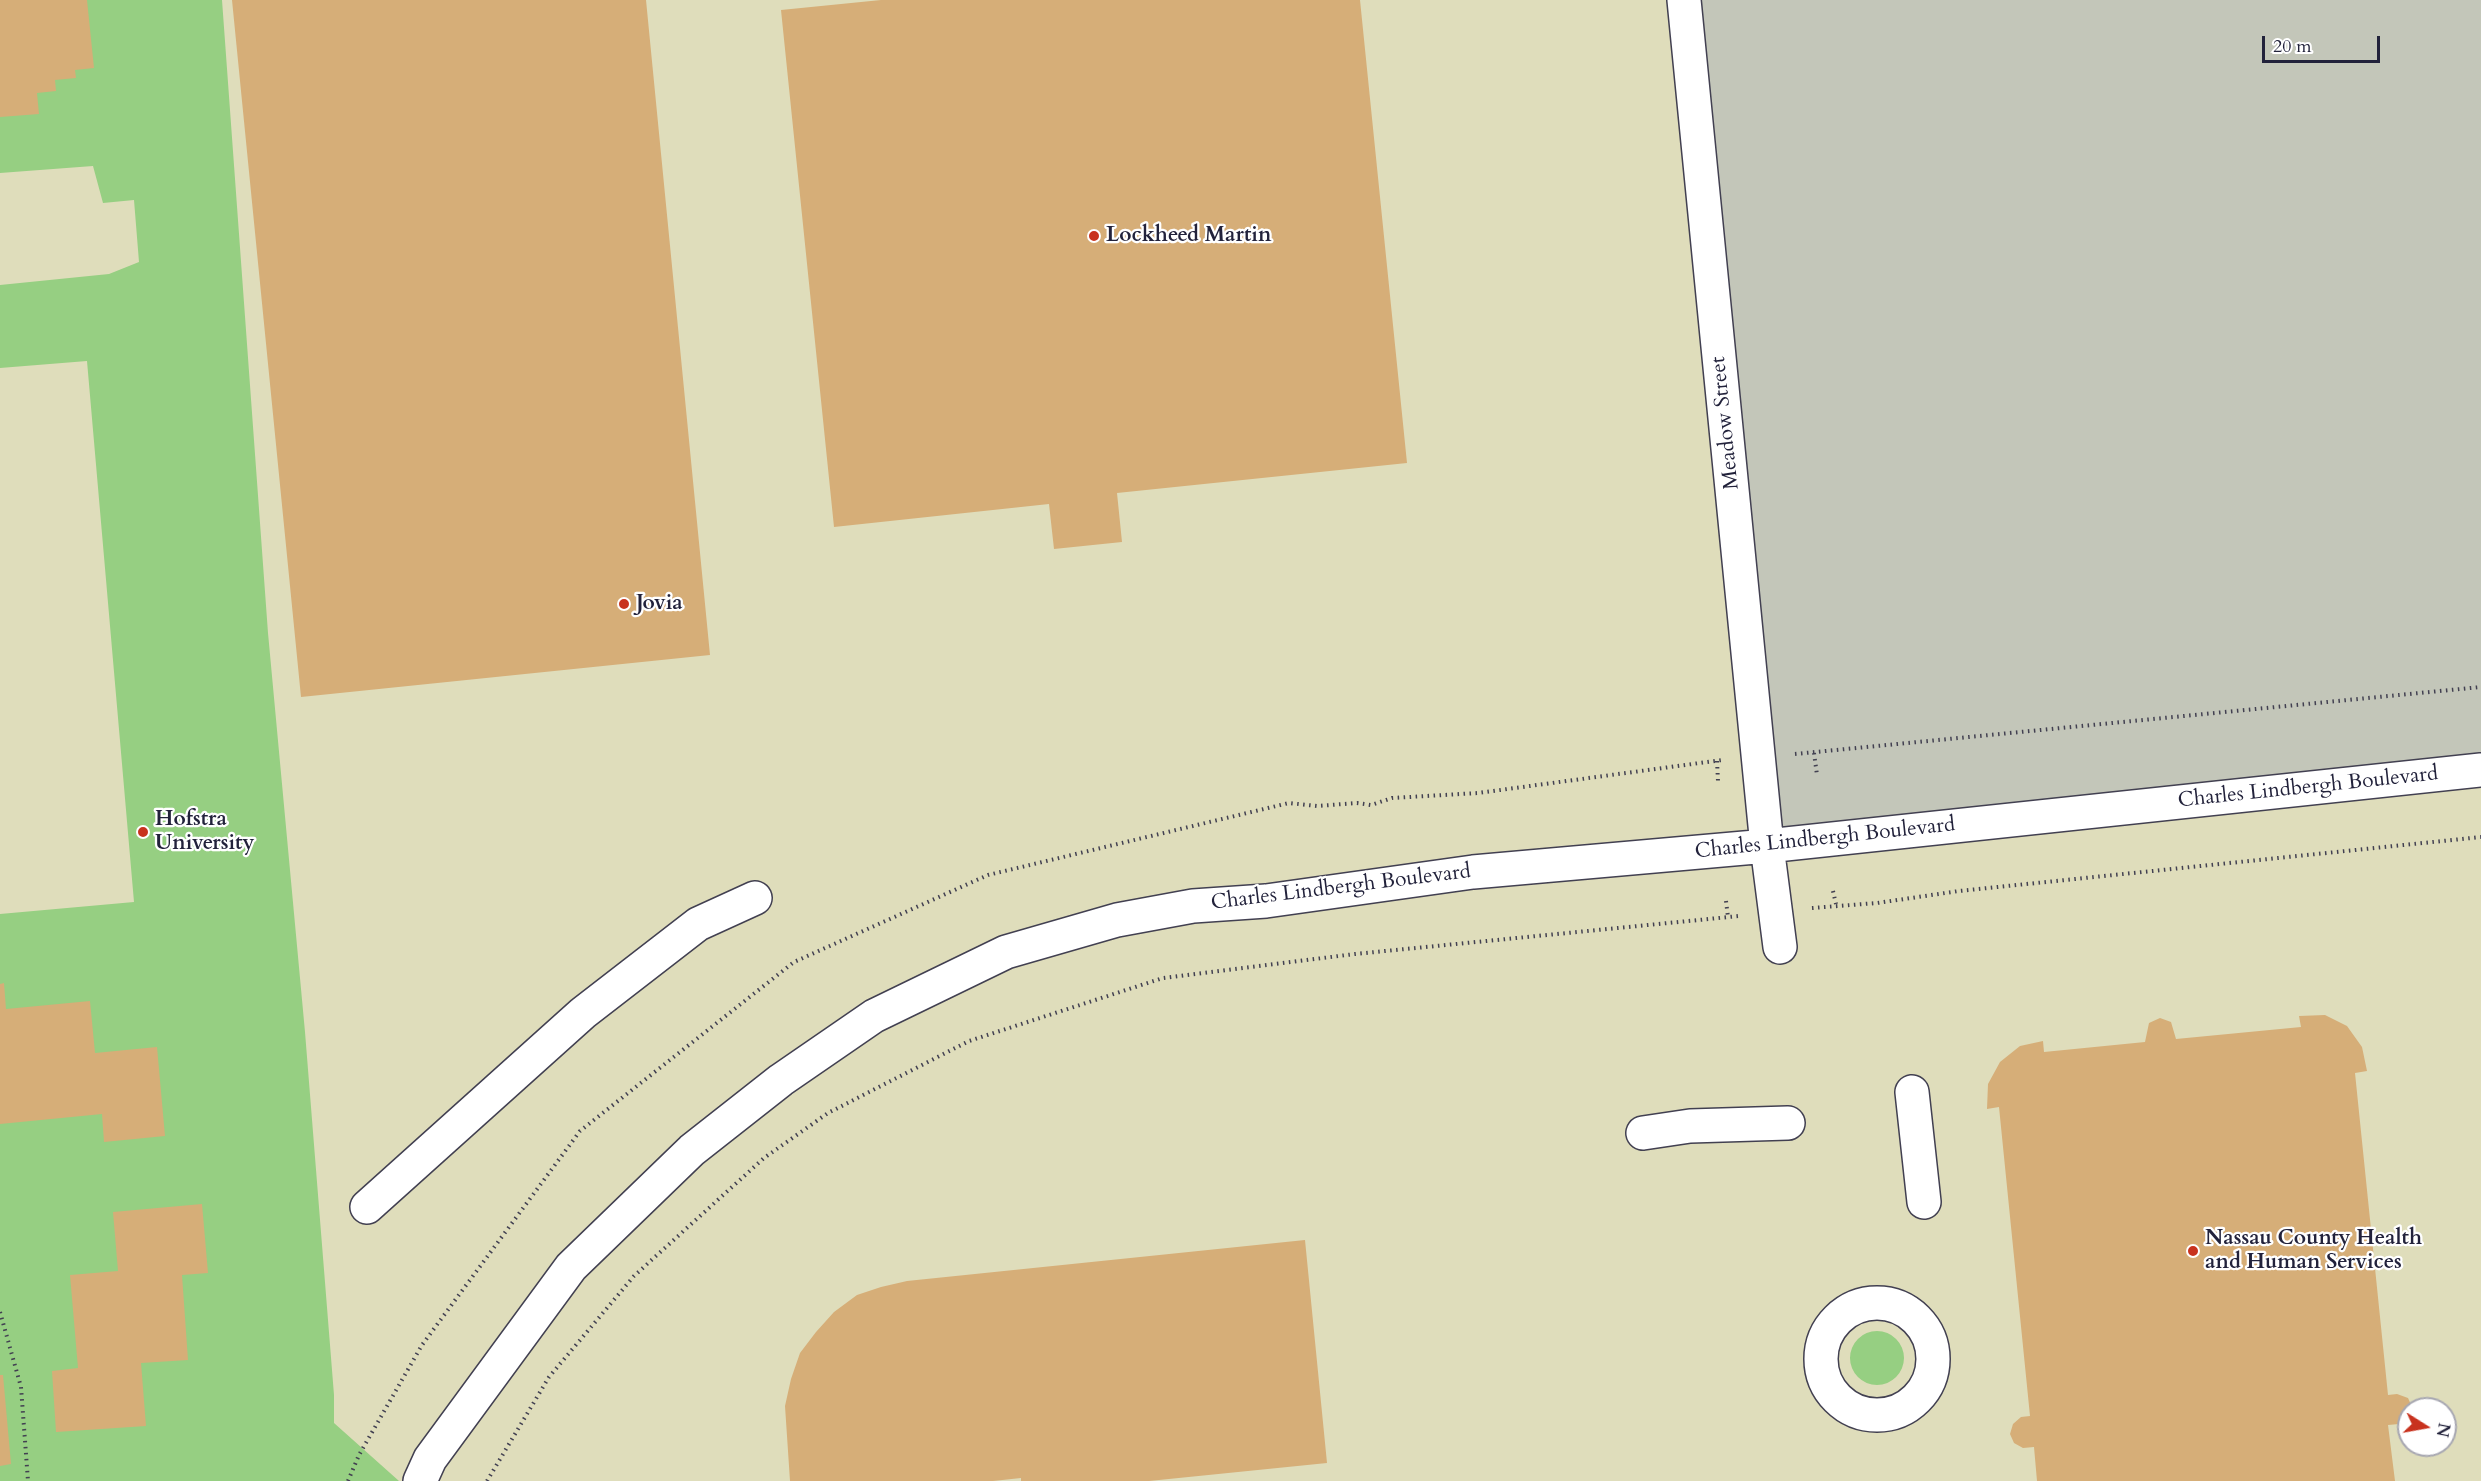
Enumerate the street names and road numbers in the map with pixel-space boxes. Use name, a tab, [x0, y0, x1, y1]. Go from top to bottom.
street label: Meadow Street	[1706, 355, 1746, 491]
street label: Charles Lindbergh Boulevard	[2177, 762, 2439, 814]
street label: Charles Lindbergh Boulevard	[1694, 813, 1956, 865]
street label: Charles Lindbergh Boulevard	[1210, 860, 1472, 916]

